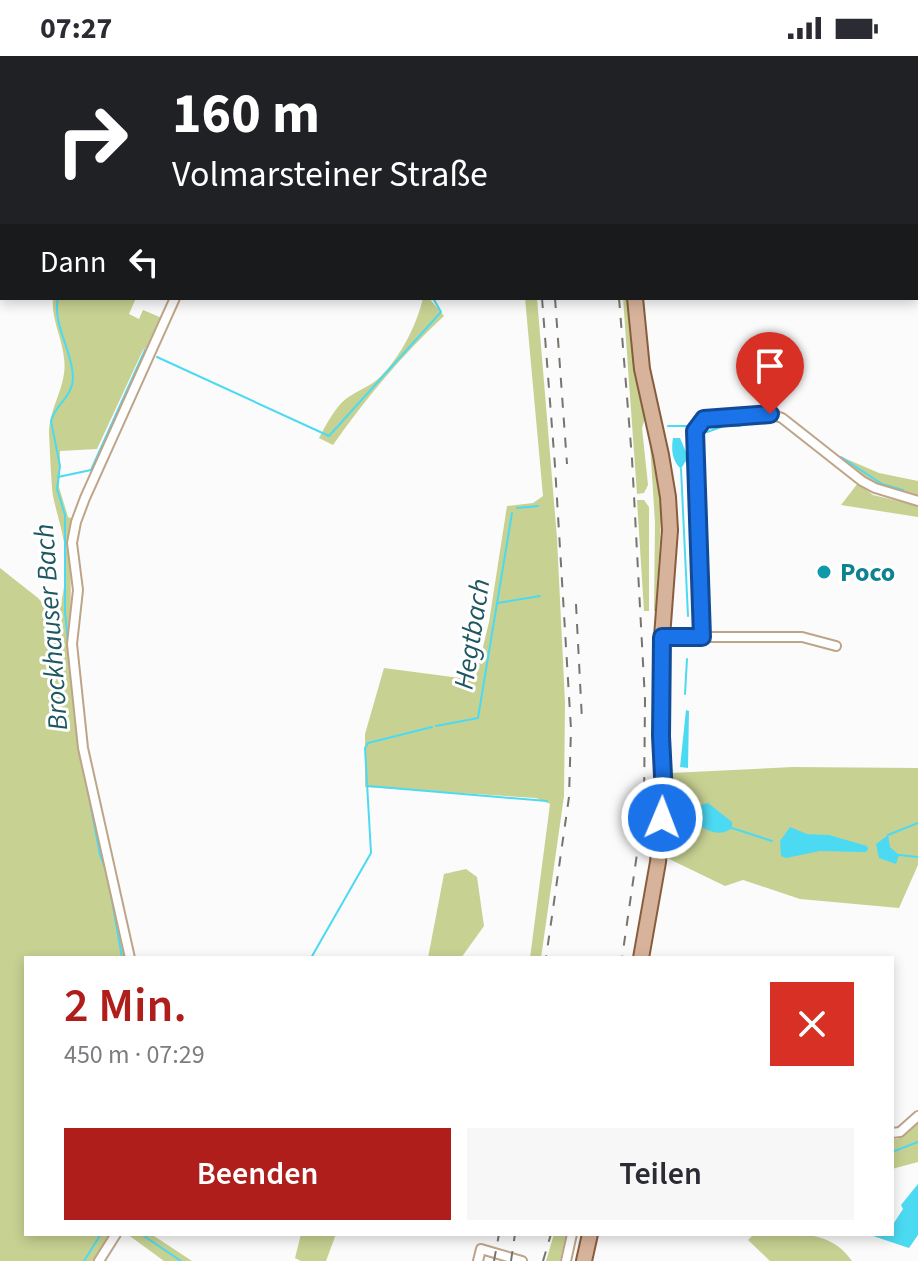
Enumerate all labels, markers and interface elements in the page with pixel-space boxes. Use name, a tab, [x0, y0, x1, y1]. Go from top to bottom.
text: 07:27	[40, 7, 112, 50]
text: 160 m	[172, 75, 320, 154]
icon: right	[40, 88, 144, 192]
text: Volmarsteiner Straße	[172, 149, 488, 200]
icon: left	[122, 240, 166, 284]
text: Dann	[40, 241, 106, 284]
pin	[736, 332, 804, 414]
icon: arrive	[748, 344, 792, 388]
water label: Brockhauser Bach	[24, 522, 78, 732]
place label: Poco	[840, 554, 895, 591]
marker: Poco	[815, 563, 833, 581]
water label: Hegtbach	[444, 576, 500, 692]
position arrow	[620, 776, 704, 860]
text: 2 Min.	[64, 972, 187, 1040]
button: close	[770, 982, 854, 1066]
text: 450 m · 07:29	[64, 1036, 205, 1073]
button: Beenden	[64, 1128, 451, 1220]
button: Teilen	[467, 1128, 854, 1220]

